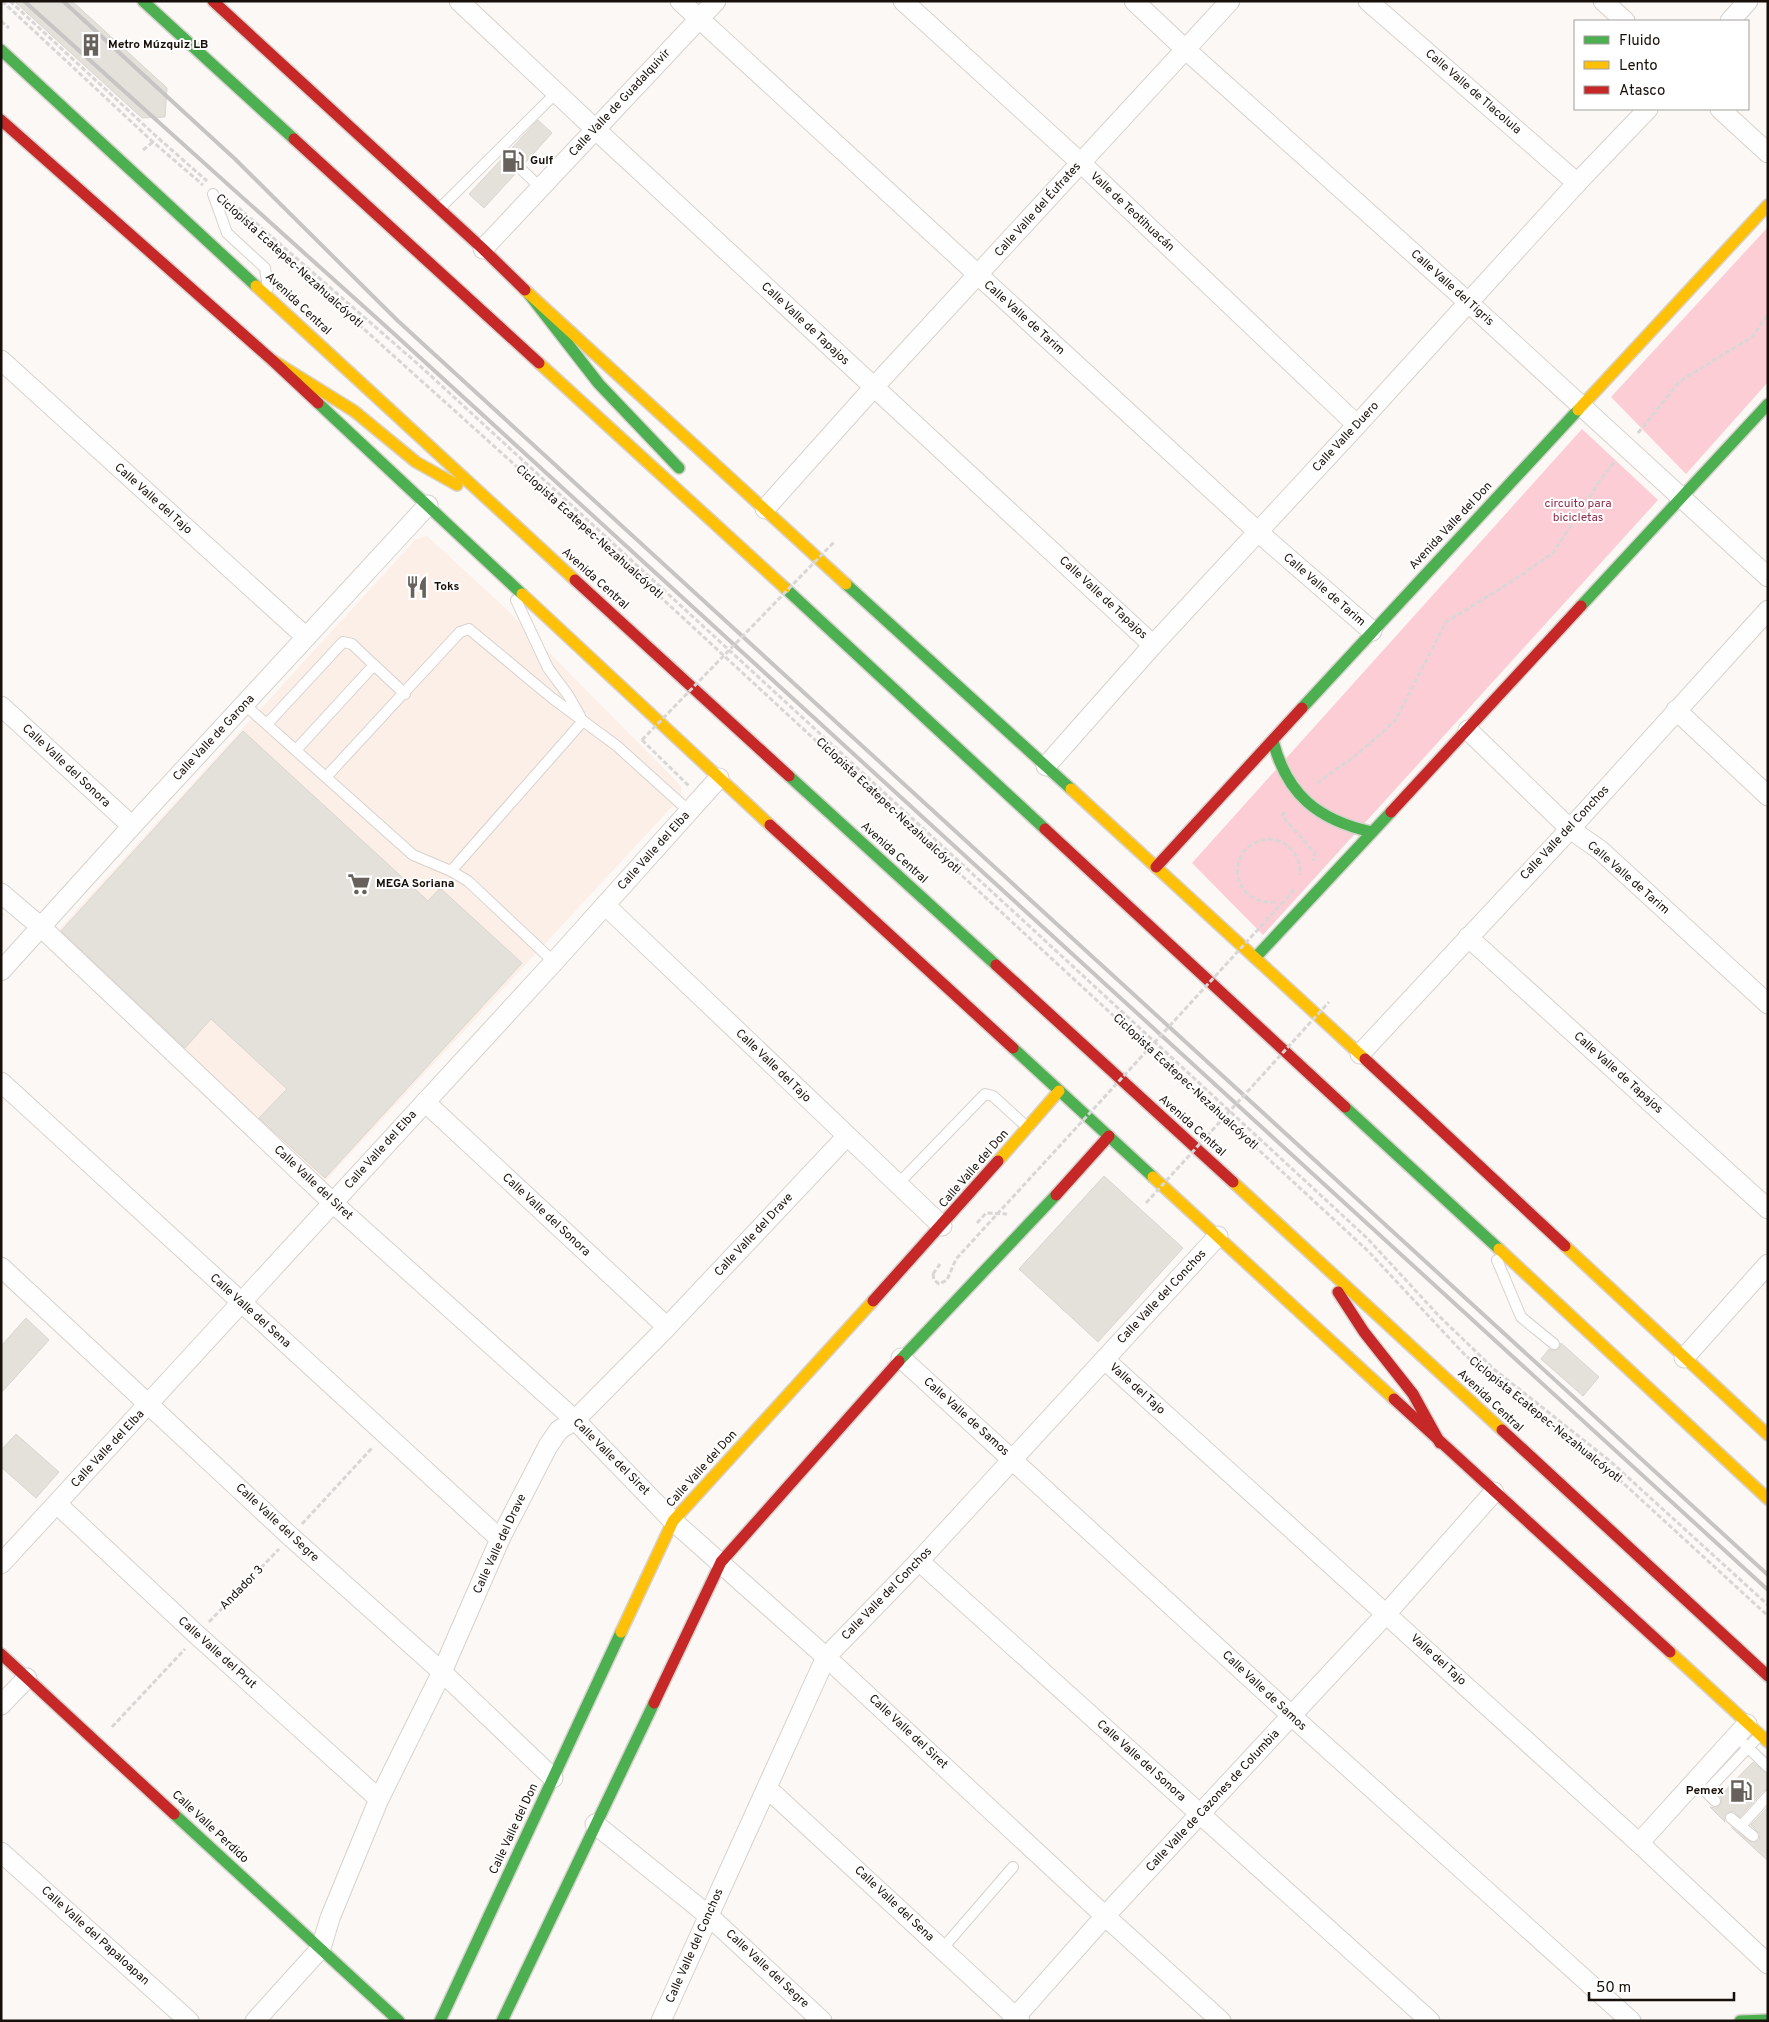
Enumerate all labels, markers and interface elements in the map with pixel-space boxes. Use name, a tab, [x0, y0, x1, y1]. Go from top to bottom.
legend	[1574, 20, 1749, 110]
building icon: Metro Múzquiz LB	[78, 32, 104, 58]
text: Fluido	[1619, 32, 1660, 51]
place label: Metro Múzquiz LB	[108, 37, 208, 53]
street label: Calle Valle de Guadalquivir	[566, 45, 675, 160]
street label: Calle Valle de Tlacolula	[1422, 46, 1524, 138]
text: Lento	[1619, 57, 1658, 76]
text: Atasco	[1619, 82, 1665, 101]
fuel station icon: Gulf	[500, 148, 526, 174]
place label: Gulf	[530, 153, 554, 169]
street label: Calle Valle del Éufrates	[991, 159, 1085, 261]
street label: Valle de Teotihuacán	[1086, 169, 1178, 255]
street label: Ciclopista Ecatepec-Nezahualcóyotl	[212, 191, 366, 331]
street label: Calle Valle del Tigris	[1407, 246, 1497, 330]
street label: Avenida Central	[262, 269, 334, 339]
street label: Calle Valle de Tarim	[980, 277, 1068, 359]
street label: Calle Valle de Tapajos	[757, 279, 853, 369]
street label: Calle Valle Duero	[1309, 398, 1383, 476]
street label: Calle Valle del Tajo	[111, 460, 195, 538]
street label: Ciclopista Ecatepec-Nezahualcóyotl	[512, 462, 666, 602]
street label: Avenida Valle del Don	[1406, 479, 1496, 573]
park label: circuito para bicicletas	[1544, 496, 1612, 526]
street label: Avenida Central	[558, 545, 632, 613]
street label: Calle Valle de Tarim	[1279, 550, 1369, 630]
street label: Calle Valle de Tapajos	[1055, 553, 1151, 643]
restaurant icon: Toks	[404, 574, 430, 600]
place label: Toks	[434, 579, 459, 595]
street label: Calle Valle de Garona	[170, 691, 258, 785]
street label: Calle Valle del Sonora	[18, 721, 114, 811]
street label: Ciclopista Ecatepec-Nezahualcóyotl	[812, 734, 964, 878]
street label: Calle Valle del Conchos	[1517, 782, 1613, 884]
street label: Calle Valle del Elba	[614, 808, 694, 894]
street label: Avenida Central	[857, 819, 931, 887]
street label: Calle Valle de Tarim	[1583, 838, 1673, 918]
supermarket icon: MEGA Soriana	[346, 871, 372, 897]
place label: MEGA Soriana	[376, 876, 454, 892]
street label: Ciclopista Ecatepec-Nezahualcóyotl	[1109, 1010, 1261, 1154]
street label: Calle Valle del Tajo	[732, 1026, 815, 1106]
street label: Calle Valle de Tapajos	[1570, 1029, 1666, 1117]
street label: Avenida Central	[1155, 1092, 1229, 1160]
street label: Calle Valle del Elba	[341, 1107, 421, 1193]
street label: Calle Valle del Don	[936, 1127, 1012, 1211]
street label: Calle Valle del Siret	[270, 1142, 356, 1224]
street label: Calle Valle del Sonora	[498, 1170, 594, 1260]
street label: Calle Valle del Drave	[711, 1190, 797, 1280]
street label: Calle Valle del Conchos	[1114, 1246, 1210, 1348]
street label: Calle Valle del Sena	[206, 1270, 294, 1352]
street label: Ciclopista Ecatepec-Nezahualcóyotl	[1465, 1353, 1625, 1487]
street label: Valle del Tajo	[1106, 1360, 1169, 1419]
street label: Avenida Central	[1454, 1366, 1526, 1436]
street label: Calle Valle de Samos	[920, 1374, 1012, 1460]
street label: Calle Valle del Elba	[68, 1407, 148, 1491]
street label: Calle Valle del Siret	[569, 1415, 653, 1499]
street label: Calle Valle del Don	[663, 1427, 741, 1511]
street label: Calle Valle del Segre	[232, 1480, 322, 1566]
street label: Calle Valle del Drave	[470, 1491, 530, 1597]
street label: Calle Valle del Conchos	[838, 1544, 936, 1644]
street label: Andador 3	[217, 1562, 267, 1614]
street label: Calle Valle del Prut	[174, 1613, 260, 1693]
street label: Valle del Tajo	[1407, 1631, 1470, 1690]
street label: Calle Valle de Samos	[1218, 1648, 1310, 1734]
street label: Calle Valle del Siret	[865, 1691, 951, 1773]
street label: Calle Valle del Sonora	[1093, 1717, 1189, 1805]
street label: Calle Valle de Cazones de Columbia	[1143, 1726, 1283, 1876]
fuel station icon: Pemex	[1728, 1778, 1754, 1804]
street label: Calle Valle del Don	[486, 1781, 542, 1877]
place label: Pemex	[1686, 1783, 1724, 1799]
street label: Calle Valle Perdido	[168, 1787, 252, 1867]
street label: Calle Valle del Sena	[851, 1863, 937, 1945]
street label: Calle Valle del Papaloapan	[37, 1883, 153, 1989]
street label: Calle Valle del Conchos	[663, 1886, 727, 2006]
street label: Calle Valle del Segre	[722, 1926, 812, 2012]
scale bar	[1589, 1970, 1734, 2002]
text: 50 m	[1596, 1979, 1631, 1998]

